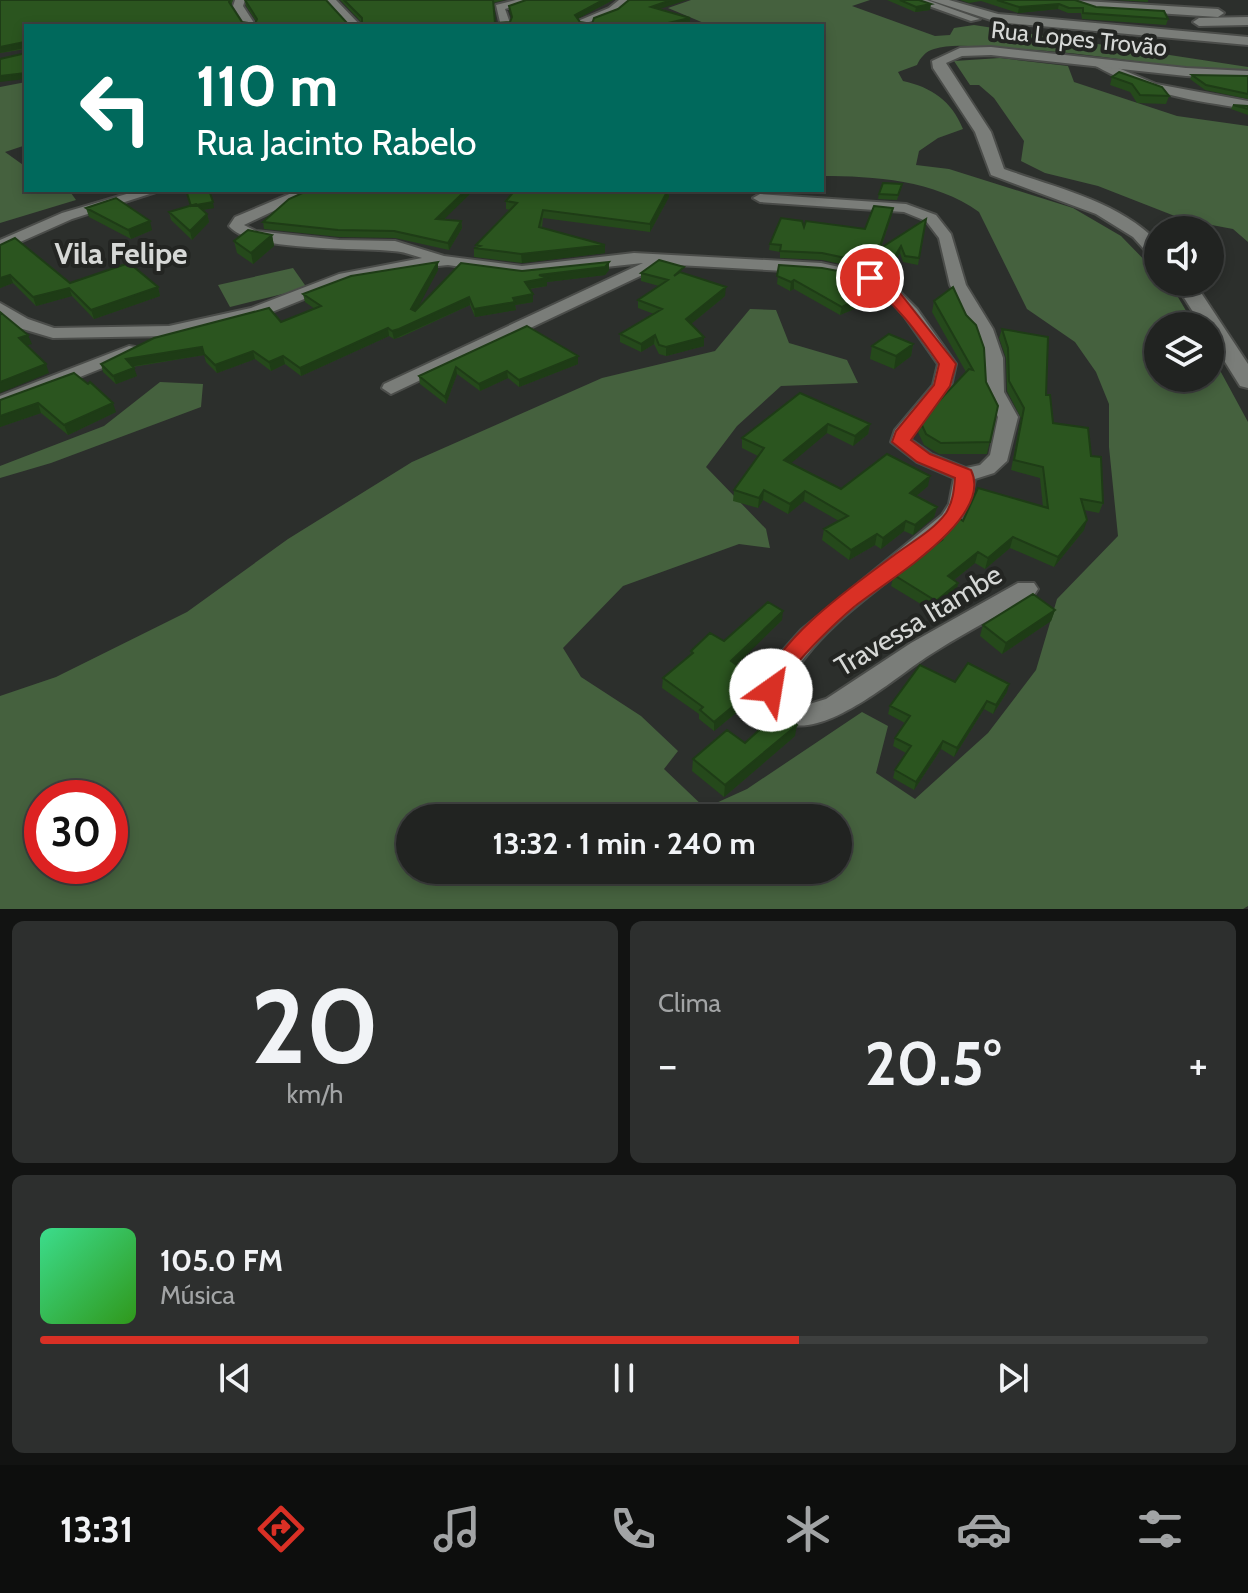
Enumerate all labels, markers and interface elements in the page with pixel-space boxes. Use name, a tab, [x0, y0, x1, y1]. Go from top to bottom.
street label: Rua Lopes Trovão	[990, 15, 1169, 62]
text: 110 m	[196, 52, 338, 120]
icon: left	[64, 56, 168, 160]
text: Rua Jacinto Rabelo	[196, 120, 477, 164]
map controls	[1144, 216, 1224, 392]
button: sound	[1144, 216, 1224, 296]
district label: Vila Felipe	[54, 235, 188, 272]
pin	[836, 244, 904, 312]
icon: arrive	[848, 256, 892, 300]
button: layers	[1144, 312, 1224, 392]
street label: Travessa Itambe	[828, 557, 1008, 683]
position arrow	[729, 648, 813, 732]
speed limit sign: 30	[24, 780, 128, 884]
text: 13:32 · 1 min · 240 m	[492, 825, 756, 862]
text: 20	[251, 963, 379, 1089]
text: Clima	[658, 987, 721, 1019]
text: 20.5°	[865, 1027, 1001, 1100]
text: −	[658, 1038, 677, 1091]
text: +	[1189, 1038, 1208, 1091]
text: km/h	[287, 1078, 343, 1110]
text: 105.0 FM	[160, 1242, 283, 1279]
text: Música	[160, 1279, 235, 1311]
icon: previous	[213, 1356, 257, 1400]
icon: pause	[602, 1356, 646, 1400]
icon: next	[991, 1356, 1035, 1400]
icon: directions	[253, 1501, 309, 1557]
icon: music	[429, 1501, 485, 1557]
icon: phone	[605, 1501, 661, 1557]
icon: climate	[780, 1501, 836, 1557]
icon: car	[956, 1501, 1012, 1557]
icon: filters	[1132, 1501, 1188, 1557]
text: 13:31	[60, 1507, 133, 1551]

